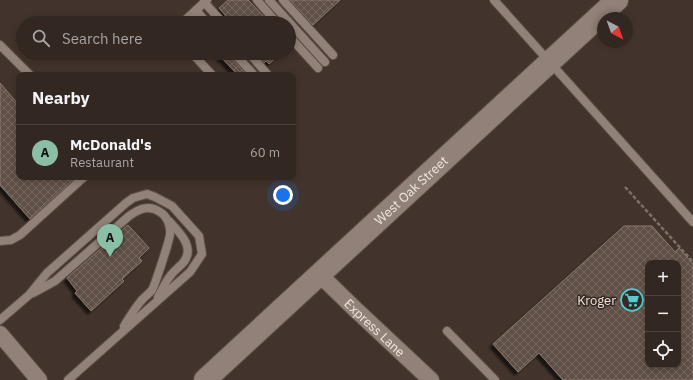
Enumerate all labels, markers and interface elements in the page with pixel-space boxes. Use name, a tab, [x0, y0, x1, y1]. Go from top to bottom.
north arrow	[597, 12, 633, 48]
search box	[16, 16, 296, 60]
icon: search	[30, 27, 52, 49]
text: Search here	[62, 29, 142, 48]
text: Nearby	[32, 87, 90, 109]
text: McDonald's	[70, 135, 152, 154]
text: A	[41, 144, 49, 161]
text: 60 m	[250, 144, 280, 161]
street label: West Oak Street	[370, 152, 451, 228]
text: Restaurant	[70, 154, 134, 171]
your location	[273, 185, 293, 205]
pin: A	[97, 224, 123, 257]
map controls	[645, 260, 681, 368]
button: +	[645, 260, 681, 296]
supermarket icon: Kroger	[619, 287, 645, 313]
place label: Kroger	[577, 292, 616, 309]
street label: Express Lane	[341, 295, 409, 360]
button: −	[645, 296, 681, 332]
button: locate	[645, 332, 681, 368]

